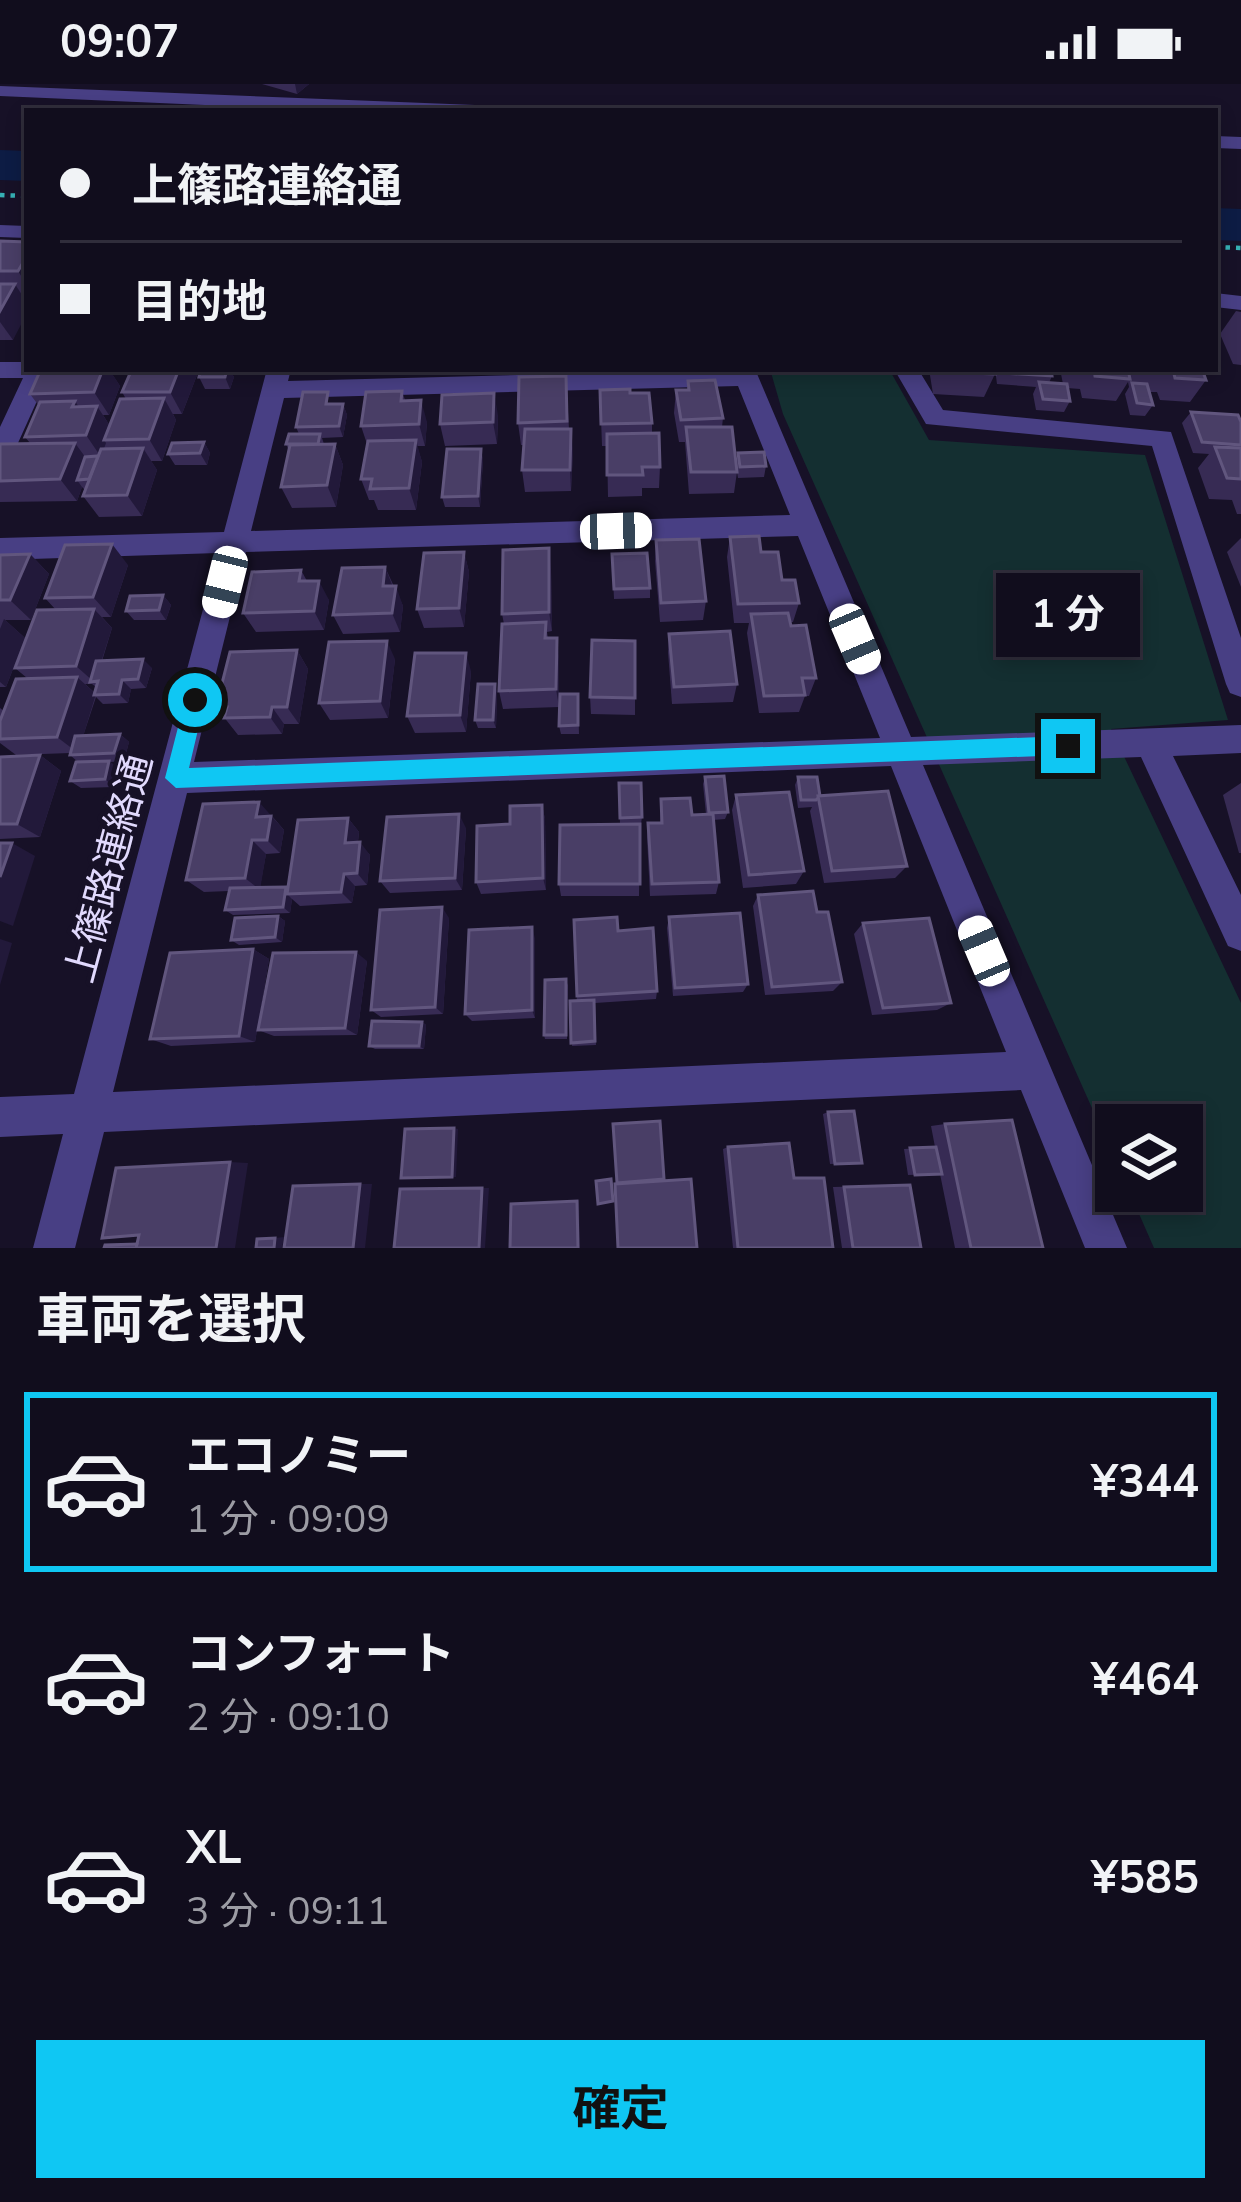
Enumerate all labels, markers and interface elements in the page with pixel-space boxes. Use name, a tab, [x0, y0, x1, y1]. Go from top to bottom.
text: 09:07	[60, 12, 179, 73]
text: 上篠路連絡通	[132, 156, 402, 217]
text: 目的地	[132, 272, 267, 333]
car	[579, 512, 653, 550]
car	[199, 543, 251, 621]
callout: 1 分	[996, 572, 1140, 656]
text: 1 分	[1032, 588, 1104, 641]
car	[824, 599, 886, 679]
route start	[168, 673, 222, 727]
route end	[1041, 719, 1095, 773]
street label: 上篠路連絡通	[54, 749, 165, 988]
car	[953, 911, 1015, 991]
map controls	[1095, 1104, 1203, 1212]
button: layers	[1095, 1104, 1203, 1212]
text: 車両を選択	[36, 1283, 306, 1357]
text: エコノミー	[186, 1426, 411, 1487]
icon: car	[42, 1428, 150, 1536]
text: ¥344	[1091, 1452, 1199, 1513]
text: 1 分 · 09:09	[186, 1493, 390, 1546]
text: コンフォート	[186, 1624, 455, 1685]
icon: car	[42, 1626, 150, 1734]
text: ¥464	[1091, 1650, 1199, 1711]
text: 2 分 · 09:10	[186, 1691, 390, 1744]
text: XL	[186, 1818, 242, 1879]
icon: car	[42, 1824, 150, 1932]
text: ¥585	[1091, 1848, 1199, 1909]
text: 3 分 · 09:11	[186, 1885, 390, 1938]
button: 確定	[36, 2040, 1205, 2178]

